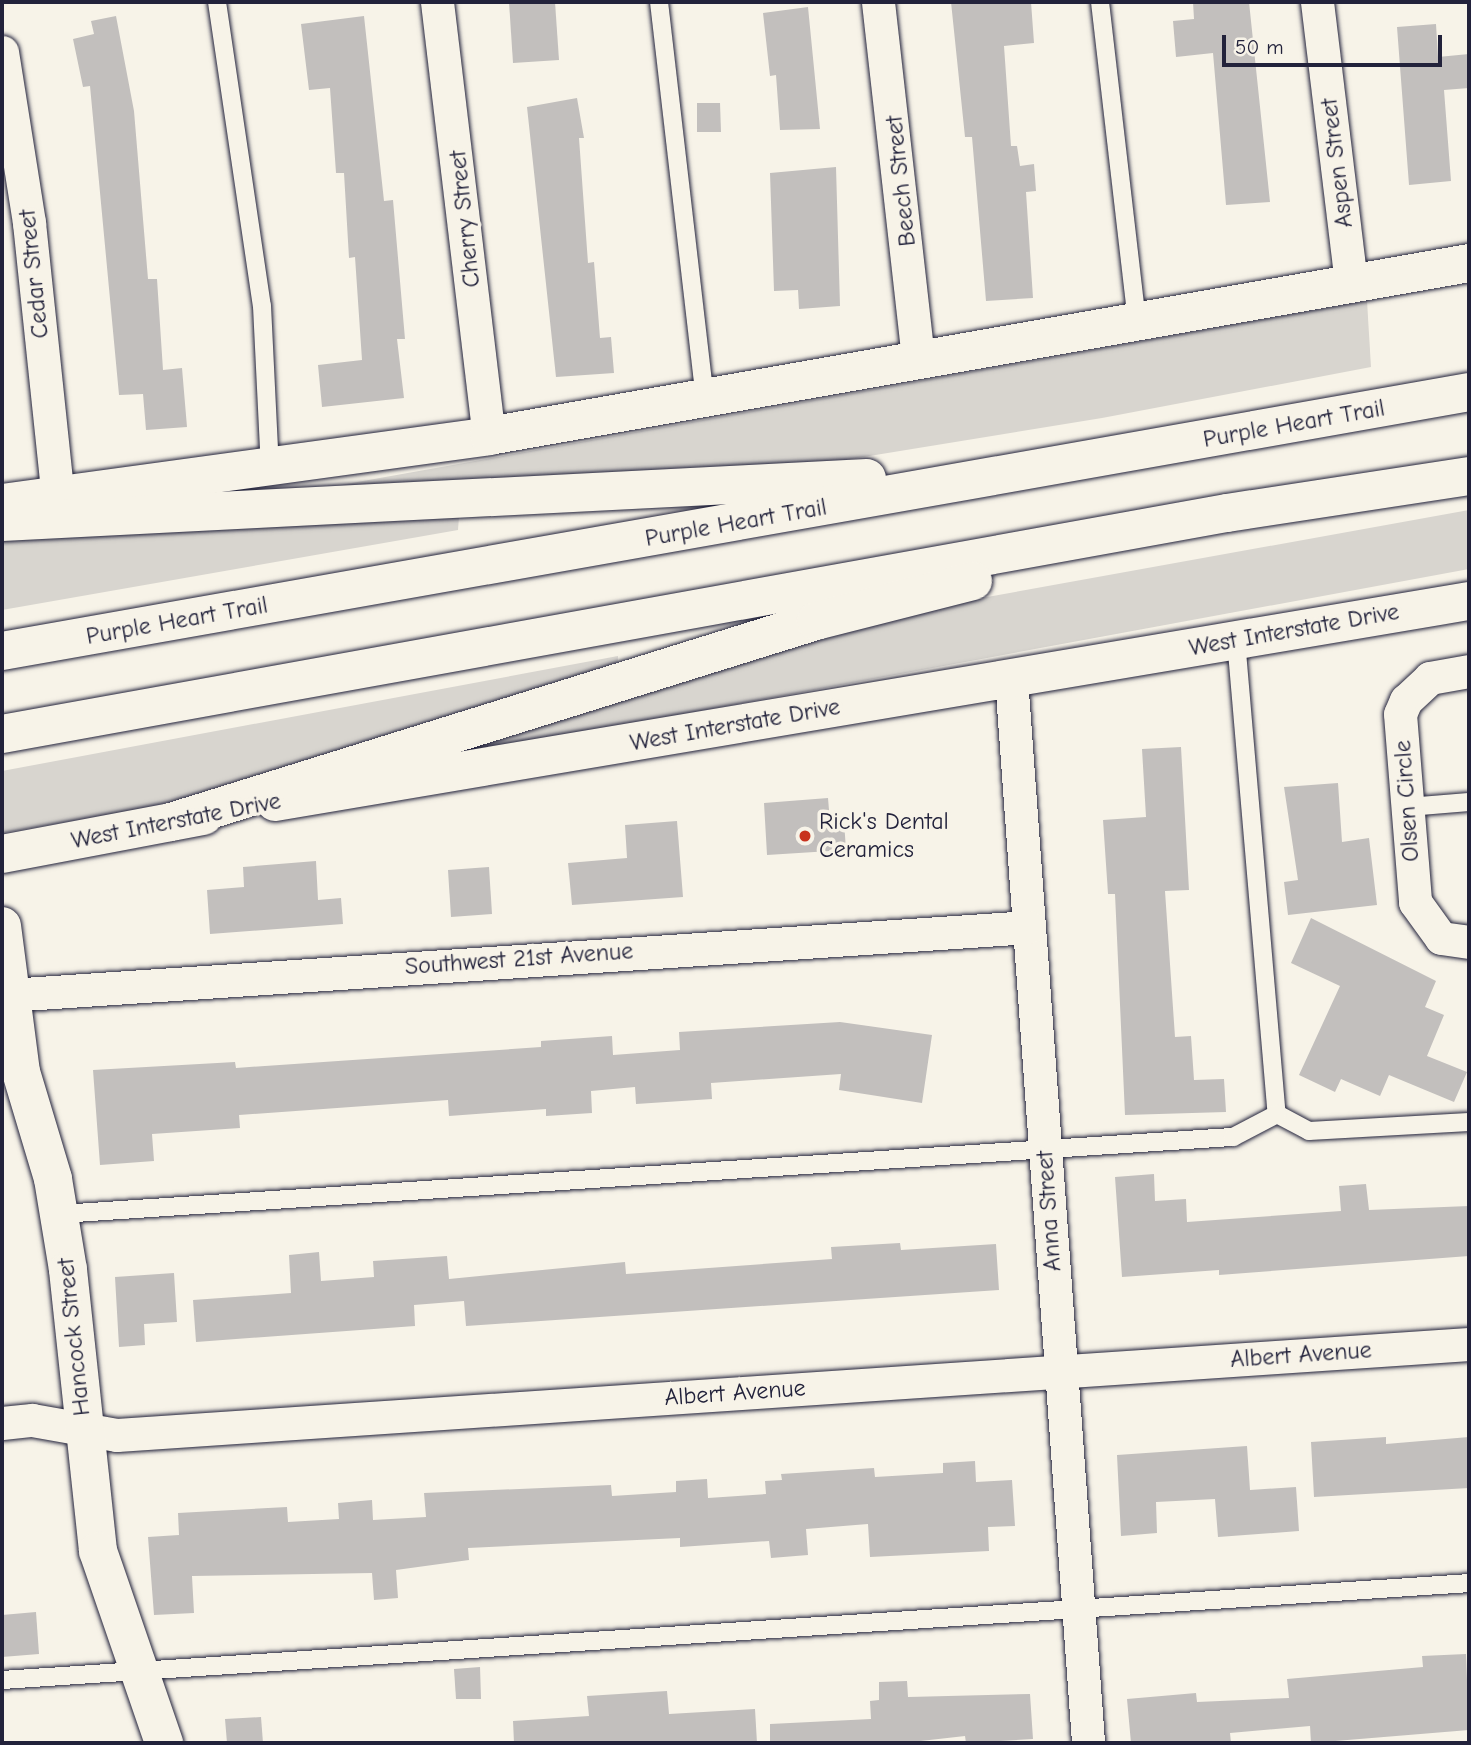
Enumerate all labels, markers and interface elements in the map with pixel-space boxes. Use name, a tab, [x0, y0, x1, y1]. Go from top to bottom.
scale bar	[1226, 21, 1446, 65]
text: 50 m	[1235, 35, 1284, 59]
street label: Aspen Street	[1315, 97, 1359, 229]
street label: Beech Street	[880, 114, 922, 248]
street label: Cherry Street	[443, 149, 487, 289]
street label: Cedar Street	[13, 208, 55, 340]
street label: Purple Heart Trail	[1201, 394, 1387, 454]
street label: Purple Heart Trail	[643, 493, 829, 553]
street label: Purple Heart Trail	[84, 591, 270, 651]
street label: West Interstate Drive	[1187, 597, 1401, 663]
street label: West Interstate Drive	[628, 692, 842, 758]
street label: Olsen Circle	[1388, 739, 1426, 863]
street label: West Interstate Drive	[69, 787, 283, 855]
place label: Rick's Dental Ceramics	[819, 808, 949, 864]
marker: Rick's Dental Ceramics	[797, 828, 813, 844]
street label: Southwest 21st Avenue	[404, 937, 634, 981]
street label: Anna Street	[1030, 1150, 1068, 1272]
street label: Hancock Street	[51, 1257, 97, 1417]
street label: Albert Avenue	[1229, 1336, 1373, 1374]
street label: Albert Avenue	[663, 1374, 807, 1412]

